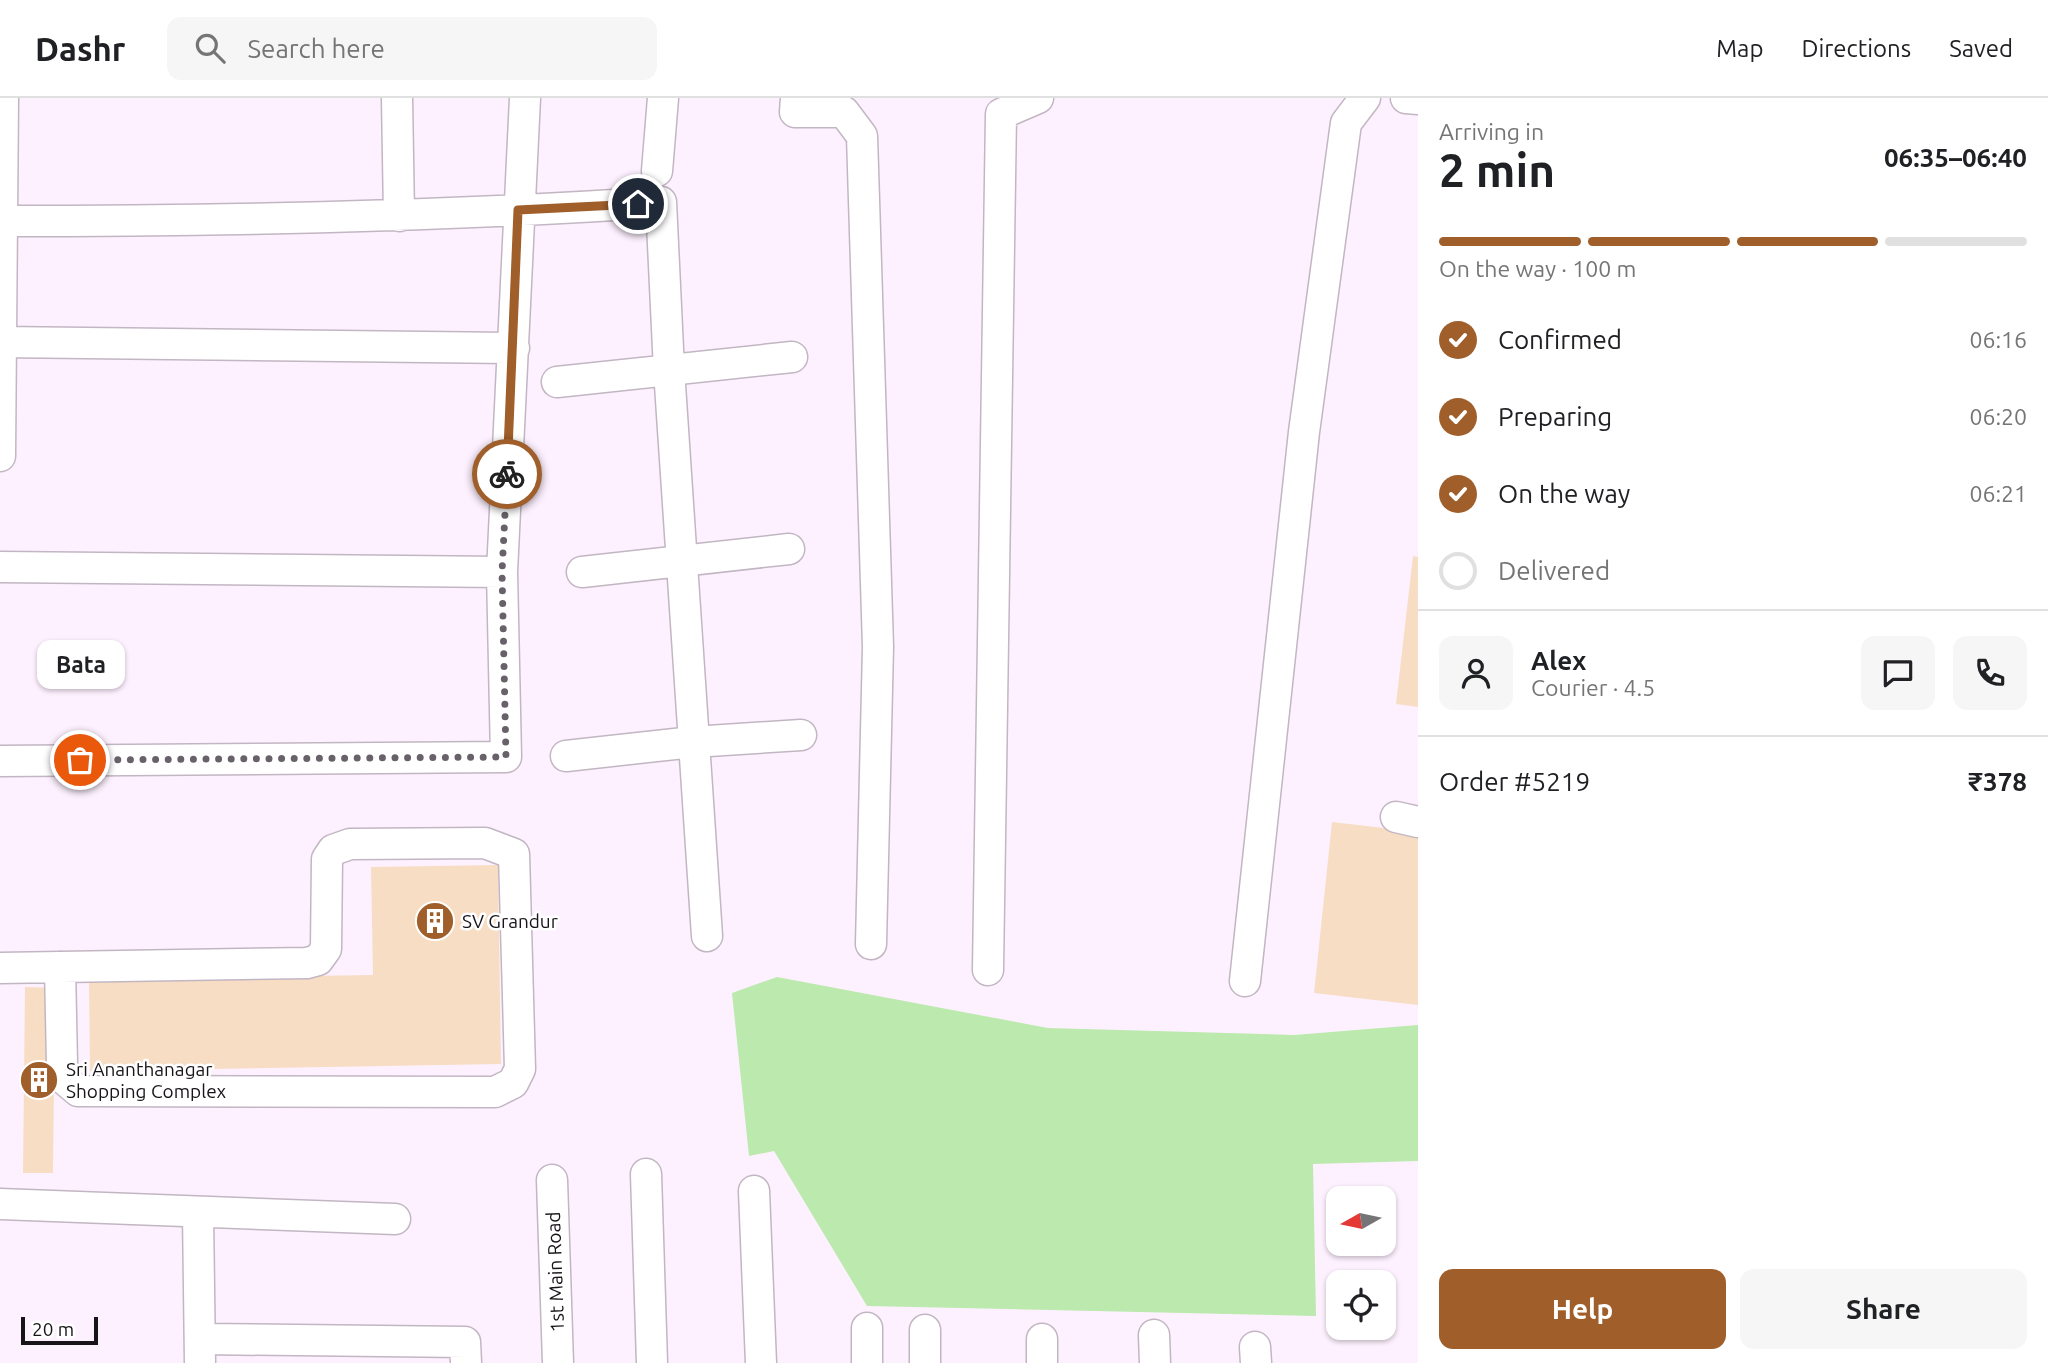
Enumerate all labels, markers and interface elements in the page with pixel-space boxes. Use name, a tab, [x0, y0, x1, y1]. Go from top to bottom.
search box	[167, 17, 657, 80]
icon: search	[191, 29, 229, 67]
text: Dashr	[35, 30, 125, 67]
text: Search here	[247, 34, 385, 63]
text: Map	[1716, 35, 1763, 62]
text: Directions	[1801, 35, 1911, 62]
text: Saved	[1949, 35, 2013, 62]
text: Arriving in	[1439, 119, 1544, 144]
text: 06:35–06:40	[1884, 143, 2027, 172]
text: 2 min	[1439, 144, 1555, 196]
pin	[608, 174, 668, 234]
icon: home	[619, 185, 657, 223]
text: On the way · 100 m	[1439, 256, 1636, 281]
icon: check	[1439, 321, 1477, 359]
text: Confirmed	[1498, 325, 1622, 354]
text: 06:16	[1969, 327, 2027, 352]
icon: check	[1439, 398, 1477, 436]
text: Preparing	[1498, 402, 1612, 431]
text: 06:20	[1969, 404, 2027, 429]
courier	[472, 439, 542, 509]
icon: bike	[488, 455, 526, 493]
icon: check	[1439, 475, 1477, 513]
text: On the way	[1498, 479, 1630, 508]
text: 06:21	[1969, 481, 2027, 506]
text: Delivered	[1498, 556, 1610, 585]
button: person	[1439, 636, 1513, 710]
button: chat	[1861, 636, 1935, 710]
button: phone	[1953, 636, 2027, 710]
callout: Bata	[36, 641, 124, 690]
text: Alex	[1531, 646, 1586, 675]
text: Bata	[56, 652, 106, 677]
text: Courier · 4.5	[1531, 675, 1655, 700]
pin	[50, 730, 110, 790]
icon: bag	[61, 741, 99, 779]
text: Order #5219	[1439, 767, 1590, 796]
text: ₹378	[1968, 767, 2027, 796]
building icon: SV Grandur	[414, 900, 456, 942]
place label: SV Grandur	[462, 910, 558, 932]
place label: Sri Ananthanagar Shopping Complex	[66, 1058, 227, 1102]
building icon: Sri Ananthanagar Shopping Complex	[18, 1059, 60, 1101]
north arrow	[1326, 1186, 1396, 1256]
map controls	[1326, 1186, 1396, 1340]
street label: 1st Main Road	[542, 1211, 568, 1333]
button: Help	[1439, 1269, 1726, 1349]
button: Share	[1740, 1269, 2027, 1349]
button: locate	[1326, 1270, 1396, 1340]
scale bar	[21, 1314, 98, 1346]
text: 20 m	[32, 1318, 74, 1340]

